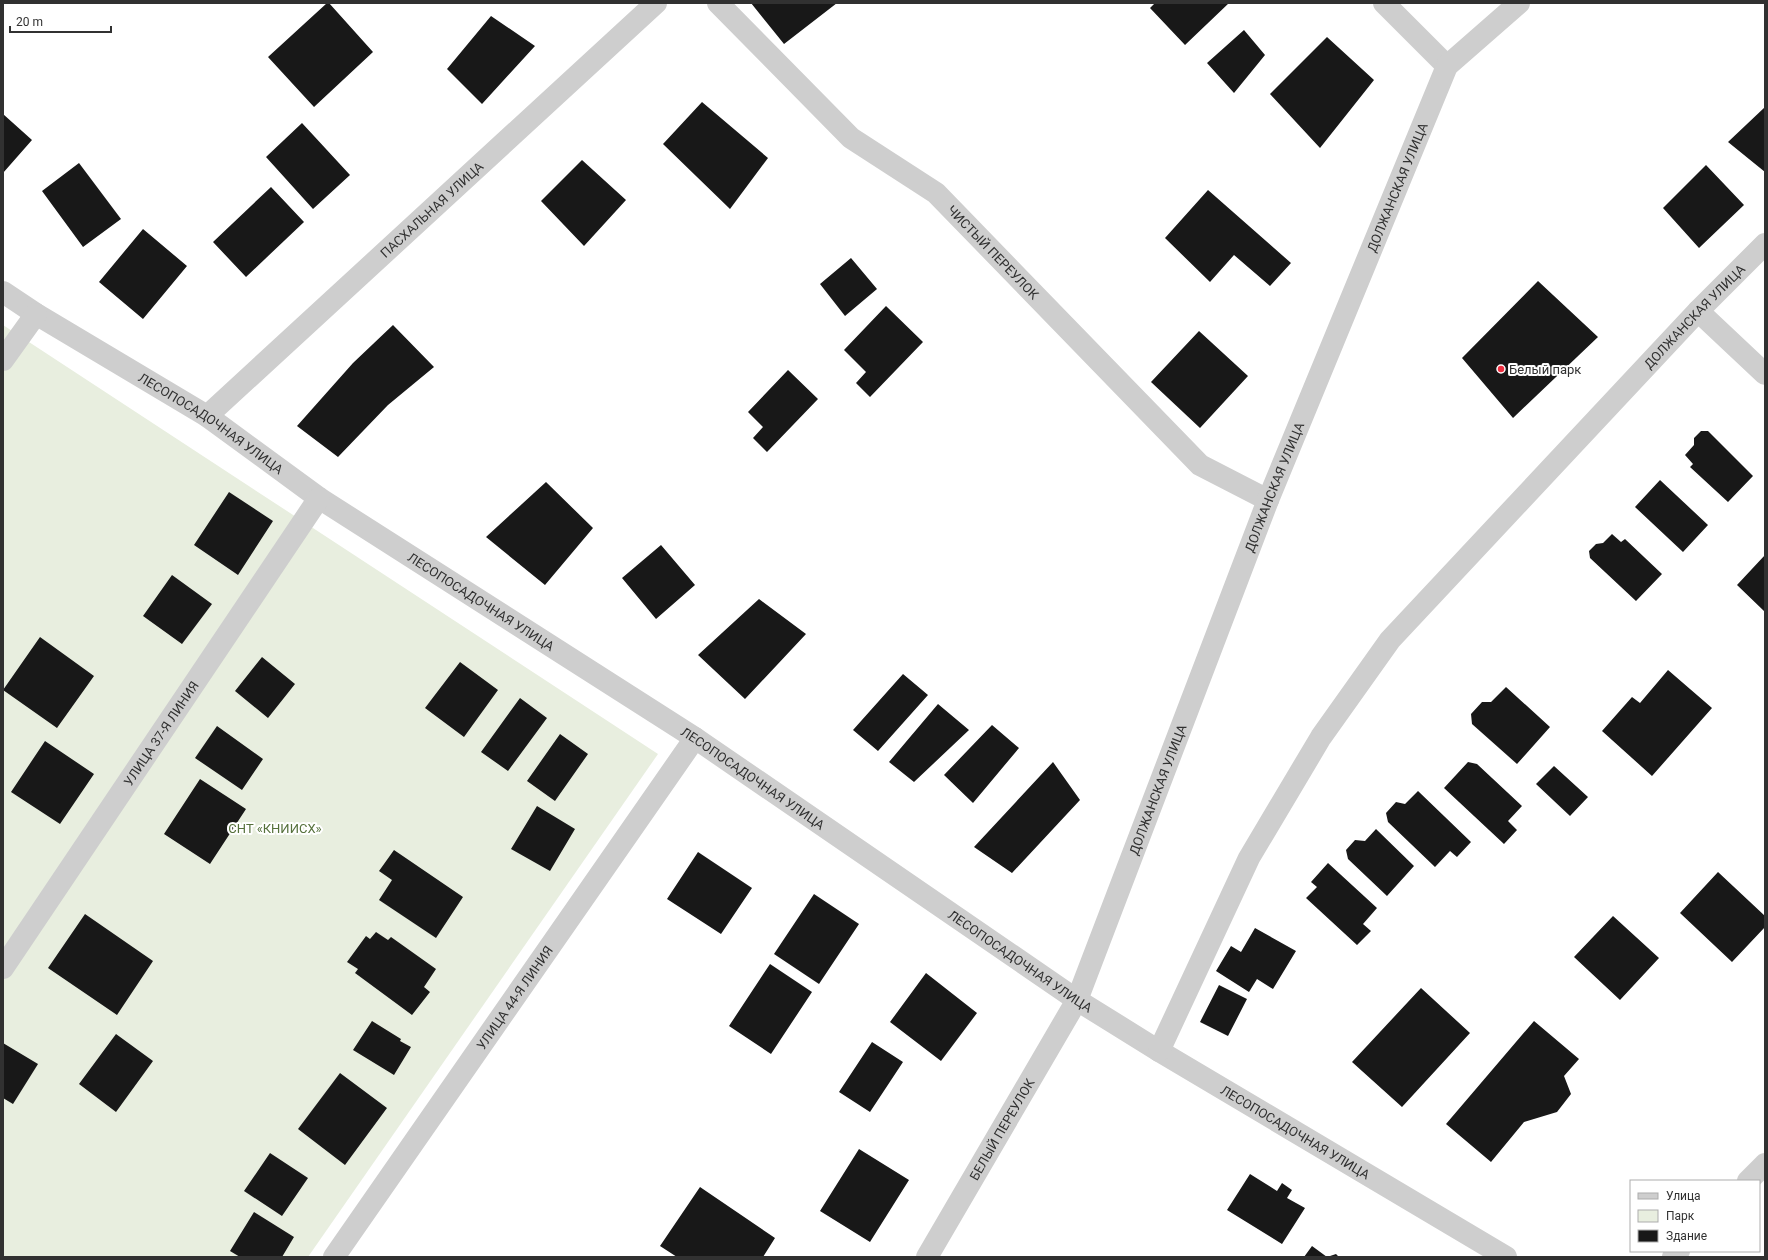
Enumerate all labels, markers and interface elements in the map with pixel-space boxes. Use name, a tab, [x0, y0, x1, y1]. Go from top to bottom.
scale bar	[10, 8, 111, 34]
text: 20 m	[16, 15, 43, 29]
street label: ДОЛЖАНСКАЯ УЛИЦА	[1364, 120, 1430, 254]
street label: ПАСХАЛЬНАЯ УЛИЦА	[377, 158, 486, 260]
street label: ЧИСТЫЙ ПЕРЕУЛОК	[944, 202, 1043, 302]
street label: ДОЛЖАНСКАЯ УЛИЦА	[1641, 261, 1748, 371]
place label: Белый парк	[1509, 362, 1581, 377]
marker: Белый парк	[1496, 364, 1506, 374]
street label: ЛЕСОПОСАДОЧНАЯ УЛИЦА	[136, 370, 287, 477]
street label: ДОЛЖАНСКАЯ УЛИЦА	[1241, 420, 1307, 554]
street label: ЛЕСОПОСАДОЧНАЯ УЛИЦА	[405, 549, 558, 654]
street label: УЛИЦА 37-Я ЛИНИЯ	[120, 678, 201, 788]
street label: ДОЛЖАНСКАЯ УЛИЦА	[1126, 722, 1189, 857]
street label: ЛЕСОПОСАДОЧНАЯ УЛИЦА	[678, 724, 828, 833]
park label: СНТ «КНИИСХ»	[228, 821, 322, 836]
street label: ЛЕСОПОСАДОЧНАЯ УЛИЦА	[946, 907, 1095, 1015]
street label: УЛИЦА 44-Я ЛИНИЯ	[473, 943, 556, 1052]
street label: БЕЛЫЙ ПЕРЕУЛОК	[966, 1075, 1037, 1183]
street label: ЛЕСОПОСАДОЧНАЯ УЛИЦА	[1218, 1082, 1373, 1182]
legend	[1630, 1180, 1760, 1252]
text: Улица	[1666, 1189, 1701, 1203]
text: Парк	[1666, 1209, 1695, 1223]
text: Здание	[1666, 1229, 1707, 1243]

